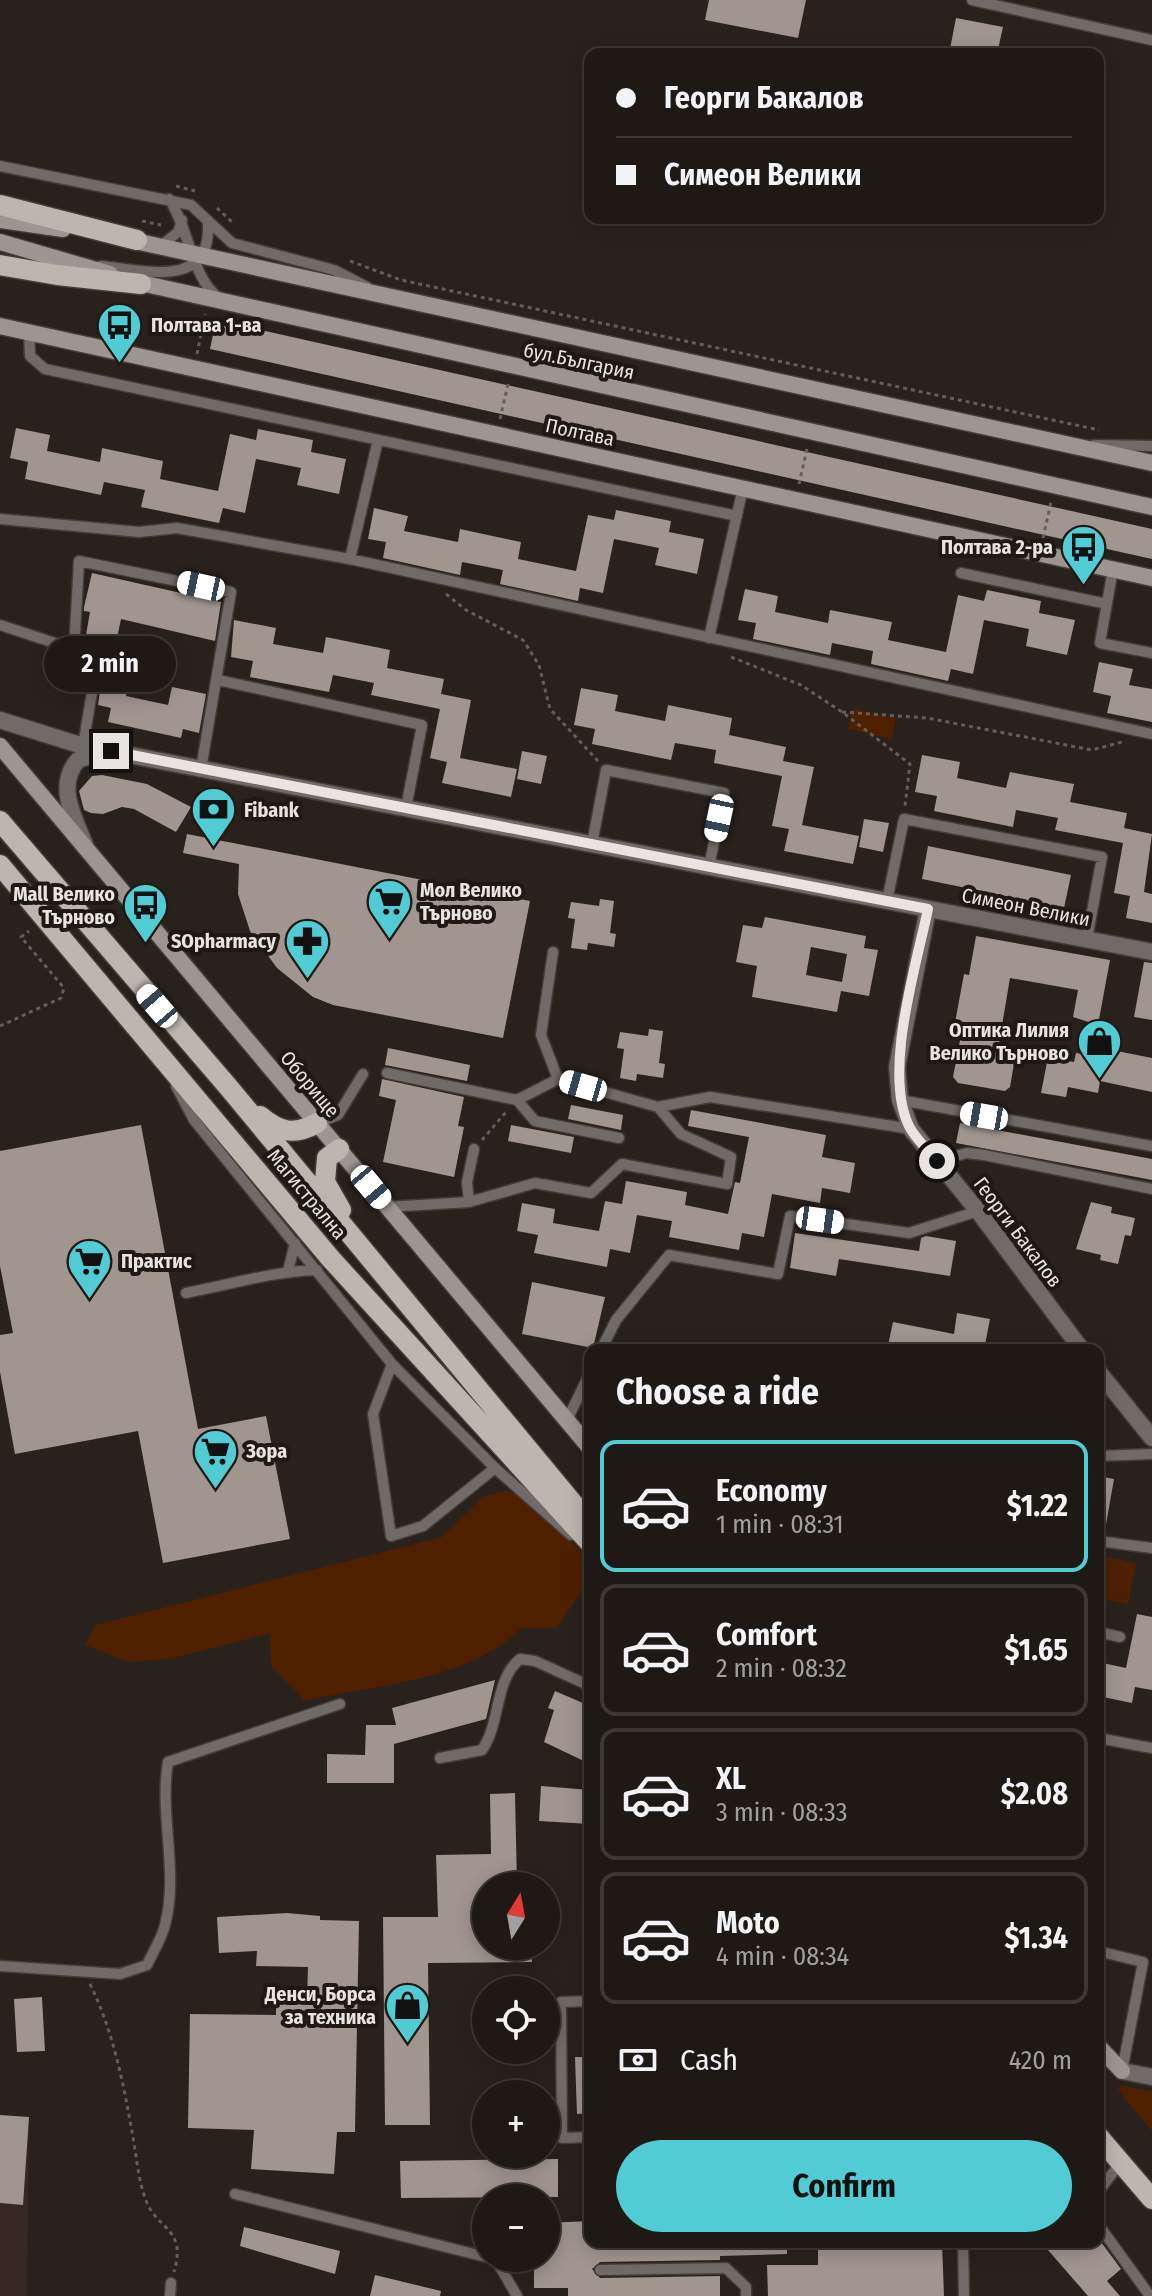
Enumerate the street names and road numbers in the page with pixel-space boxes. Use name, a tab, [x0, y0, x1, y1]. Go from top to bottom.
street label: бул.България	[521, 338, 637, 384]
street label: Полтава	[543, 413, 617, 451]
street label: Симеон Велики	[960, 883, 1092, 931]
street label: Оборище	[275, 1046, 345, 1122]
street label: Магистрална	[262, 1144, 352, 1244]
street label: Георги Бакалов	[969, 1172, 1067, 1292]

